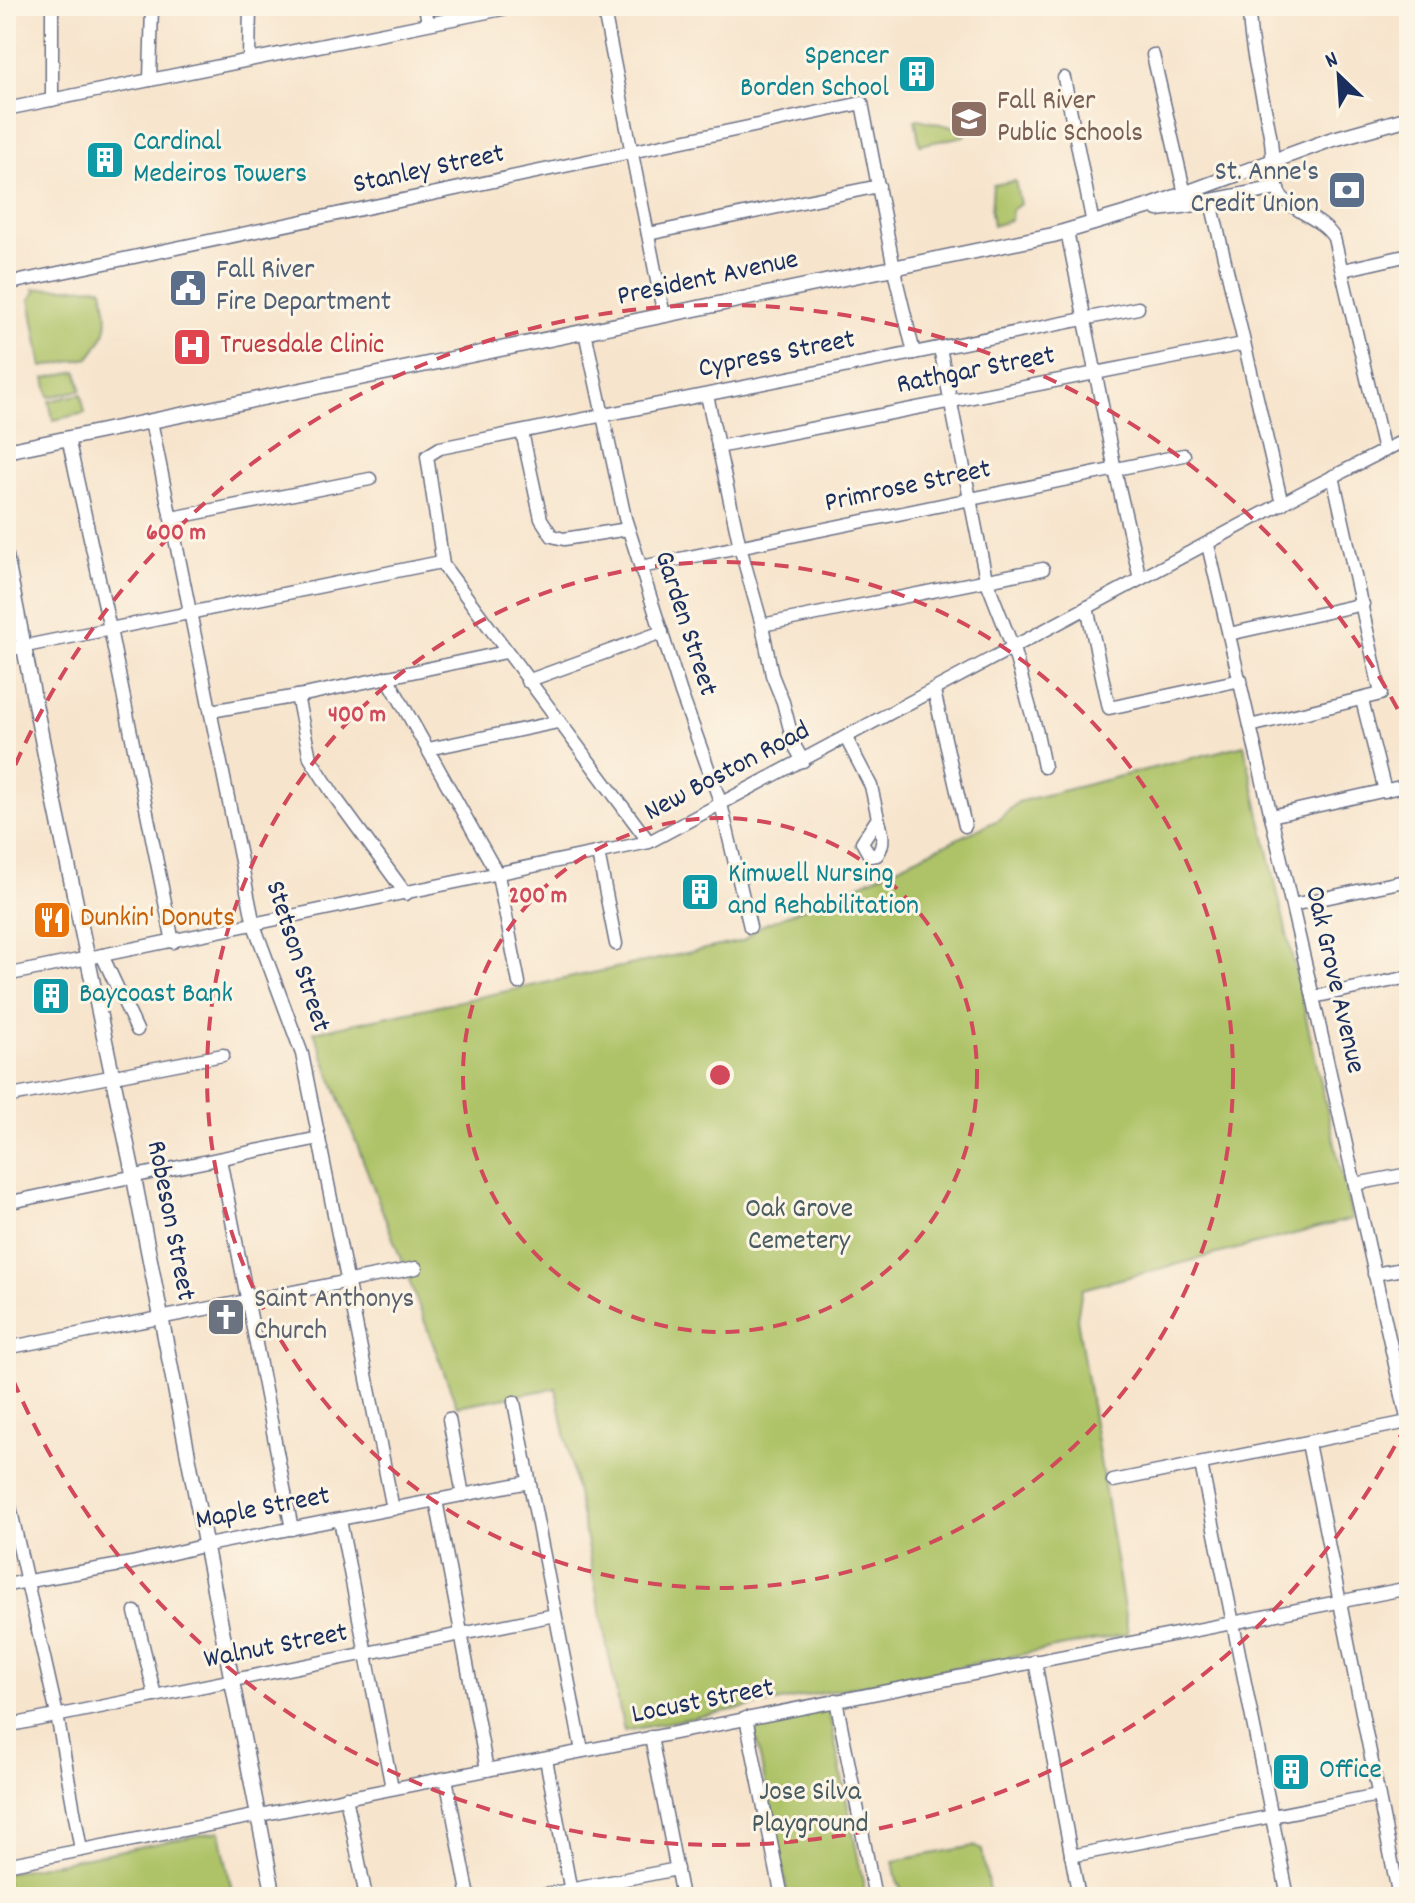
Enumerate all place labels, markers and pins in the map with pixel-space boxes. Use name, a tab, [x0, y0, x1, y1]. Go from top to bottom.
place label: Spencer Borden School	[740, 38, 890, 110]
building icon: Spencer Borden School	[896, 53, 938, 95]
place label: Fall River Public Schools	[997, 83, 1143, 155]
school or university icon: Fall River Public Schools	[948, 98, 990, 140]
place label: Cardinal Medeiros Towers	[133, 124, 307, 196]
building icon: Cardinal Medeiros Towers	[84, 139, 126, 181]
place label: St. Anne's Credit Union	[1191, 154, 1319, 226]
bank icon: St. Anne's Credit Union	[1326, 169, 1368, 211]
place label: Fall River Fire Department	[216, 252, 391, 324]
public building icon: Fall River Fire Department	[167, 267, 209, 309]
hospital icon: Truesdale Clinic	[171, 326, 213, 368]
place label: Truesdale Clinic	[220, 327, 384, 367]
place label: Kimwell Nursing and Rehabilitation	[728, 856, 919, 928]
building icon: Kimwell Nursing and Rehabilitation	[679, 871, 721, 913]
restaurant icon: Dunkin' Donuts	[31, 899, 73, 941]
place label: Dunkin' Donuts	[80, 900, 235, 940]
building icon: Baycoast Bank	[30, 975, 72, 1017]
place label: Baycoast Bank	[79, 976, 233, 1016]
centre of rings	[706, 1061, 734, 1089]
place label: Saint Anthonys Church	[254, 1281, 414, 1353]
church icon: Saint Anthonys Church	[205, 1296, 247, 1338]
building icon: Office	[1270, 1751, 1312, 1793]
place label: Office	[1319, 1752, 1382, 1792]

